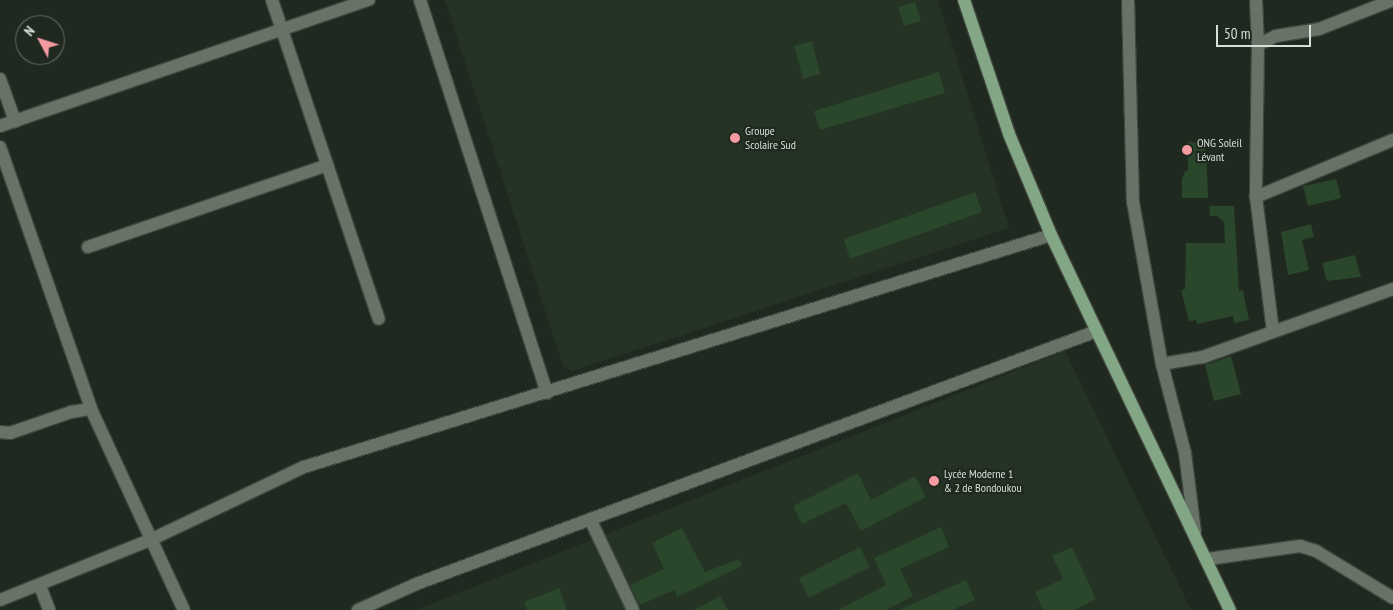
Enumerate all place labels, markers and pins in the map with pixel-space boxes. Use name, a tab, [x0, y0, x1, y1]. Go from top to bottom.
place label: Groupe Scolaire Sud	[745, 124, 796, 152]
marker: Groupe Scolaire Sud	[729, 132, 741, 144]
place label: ONG Soleil Lévant	[1197, 136, 1242, 164]
marker: ONG Soleil Lévant	[1181, 144, 1193, 156]
place label: Lycée Moderne 1 & 2 de Bondoukou	[944, 467, 1022, 495]
marker: Lycée Moderne 1 & 2 de Bondoukou	[928, 475, 940, 487]

